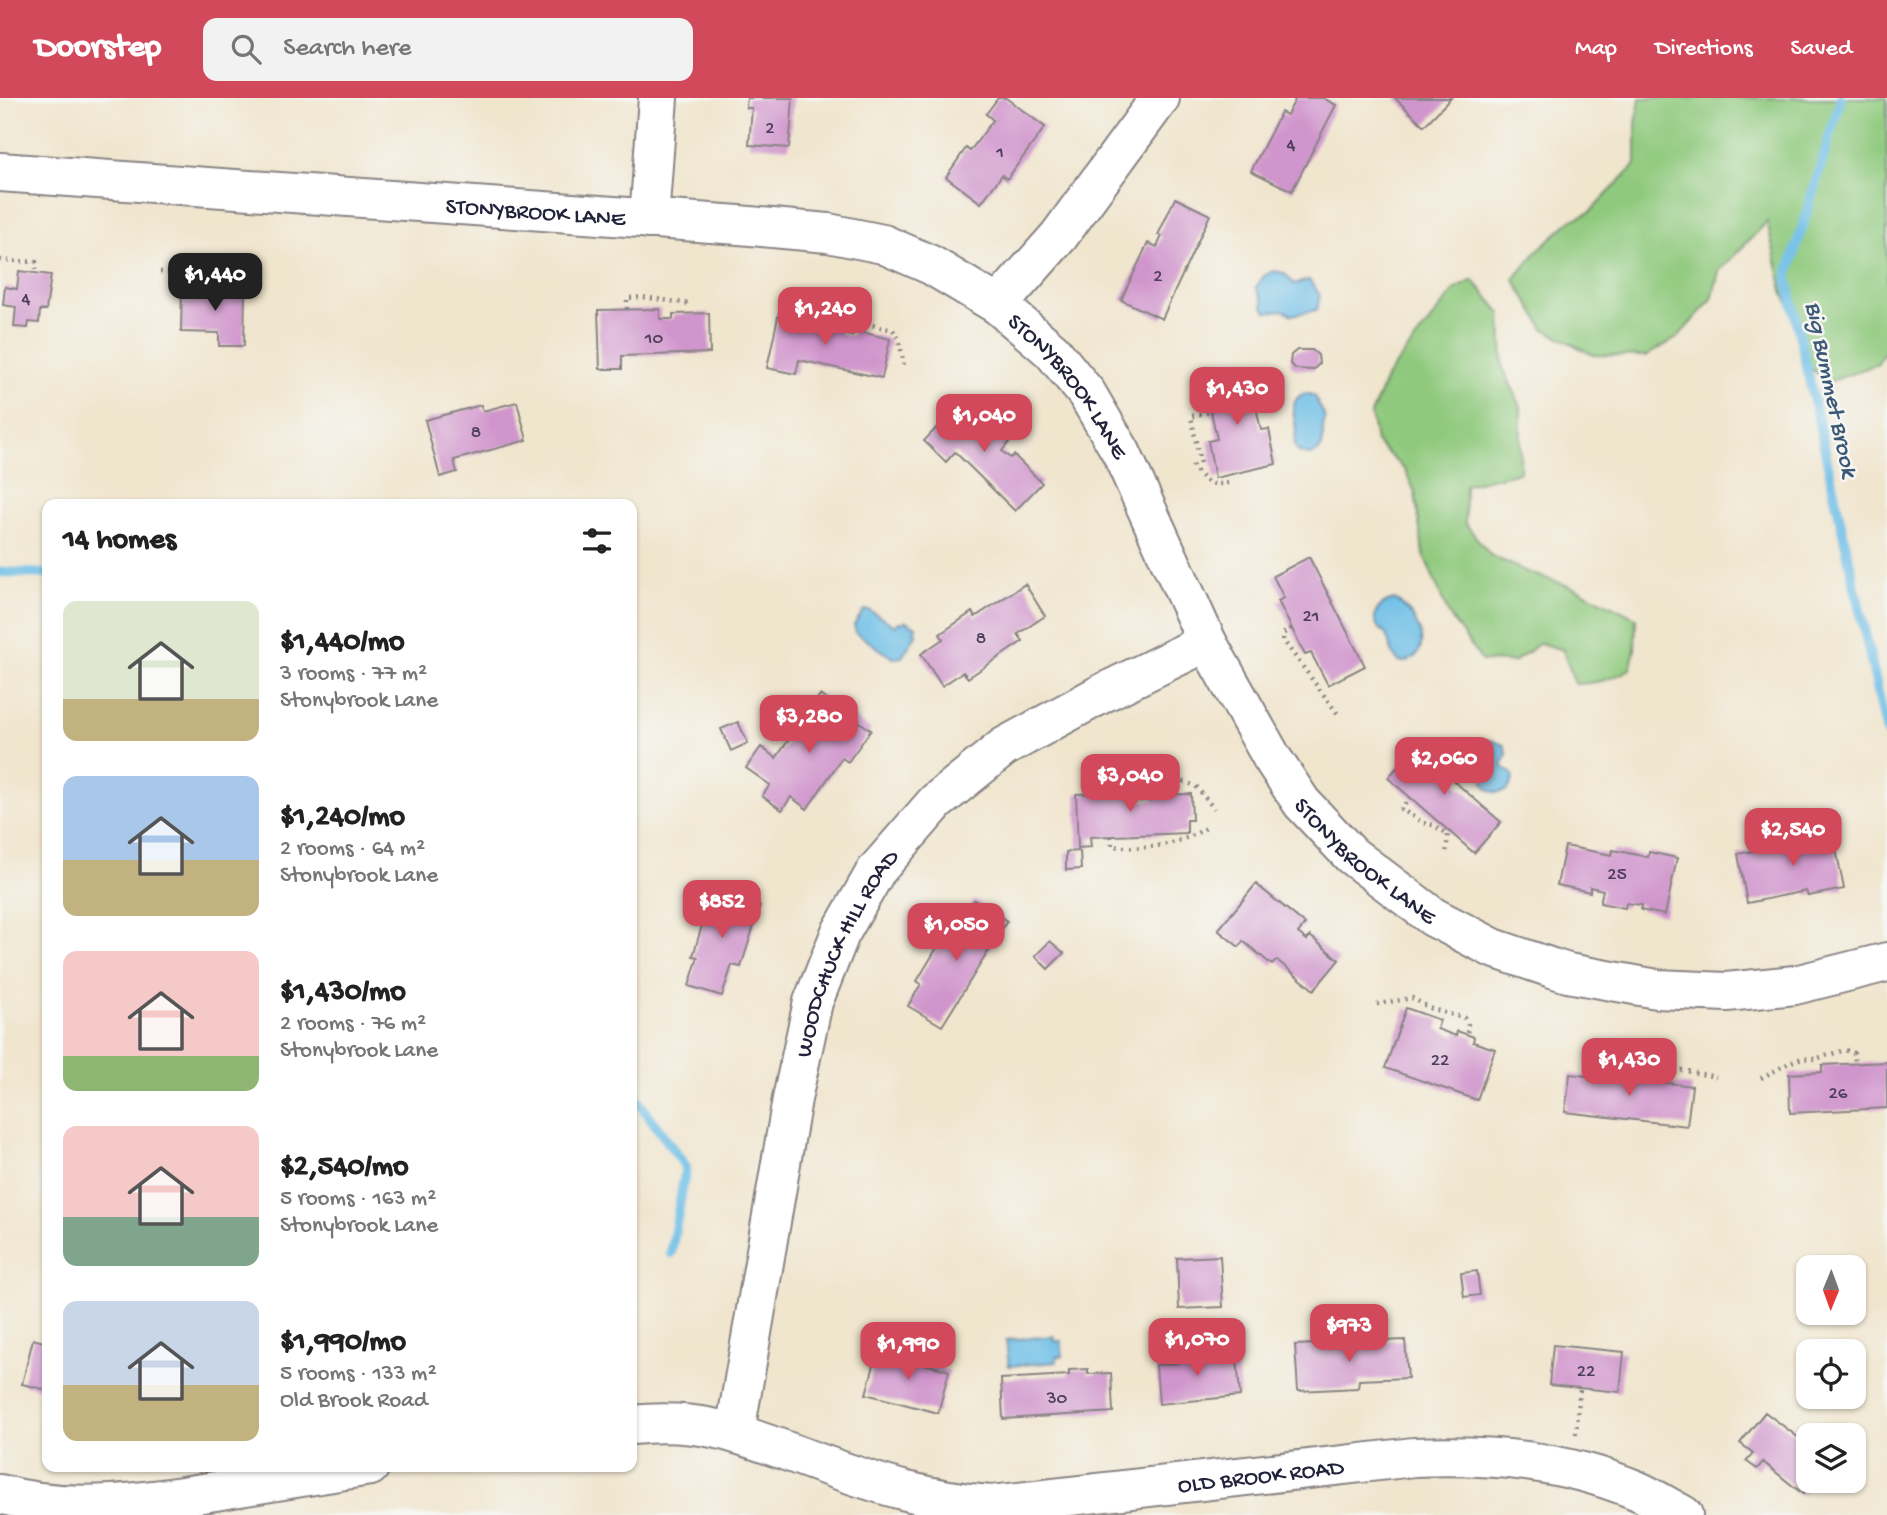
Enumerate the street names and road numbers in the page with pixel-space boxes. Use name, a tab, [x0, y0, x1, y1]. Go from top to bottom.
street label: STONYBROOK LANE	[445, 194, 628, 234]
street label: STONYBROOK LANE	[1001, 309, 1133, 466]
street label: STONYBROOK LANE	[1287, 793, 1442, 933]
street label: WOODCHUCK HILL ROAD	[791, 844, 906, 1060]
street label: OLD BROOK ROAD	[1176, 1455, 1346, 1501]

